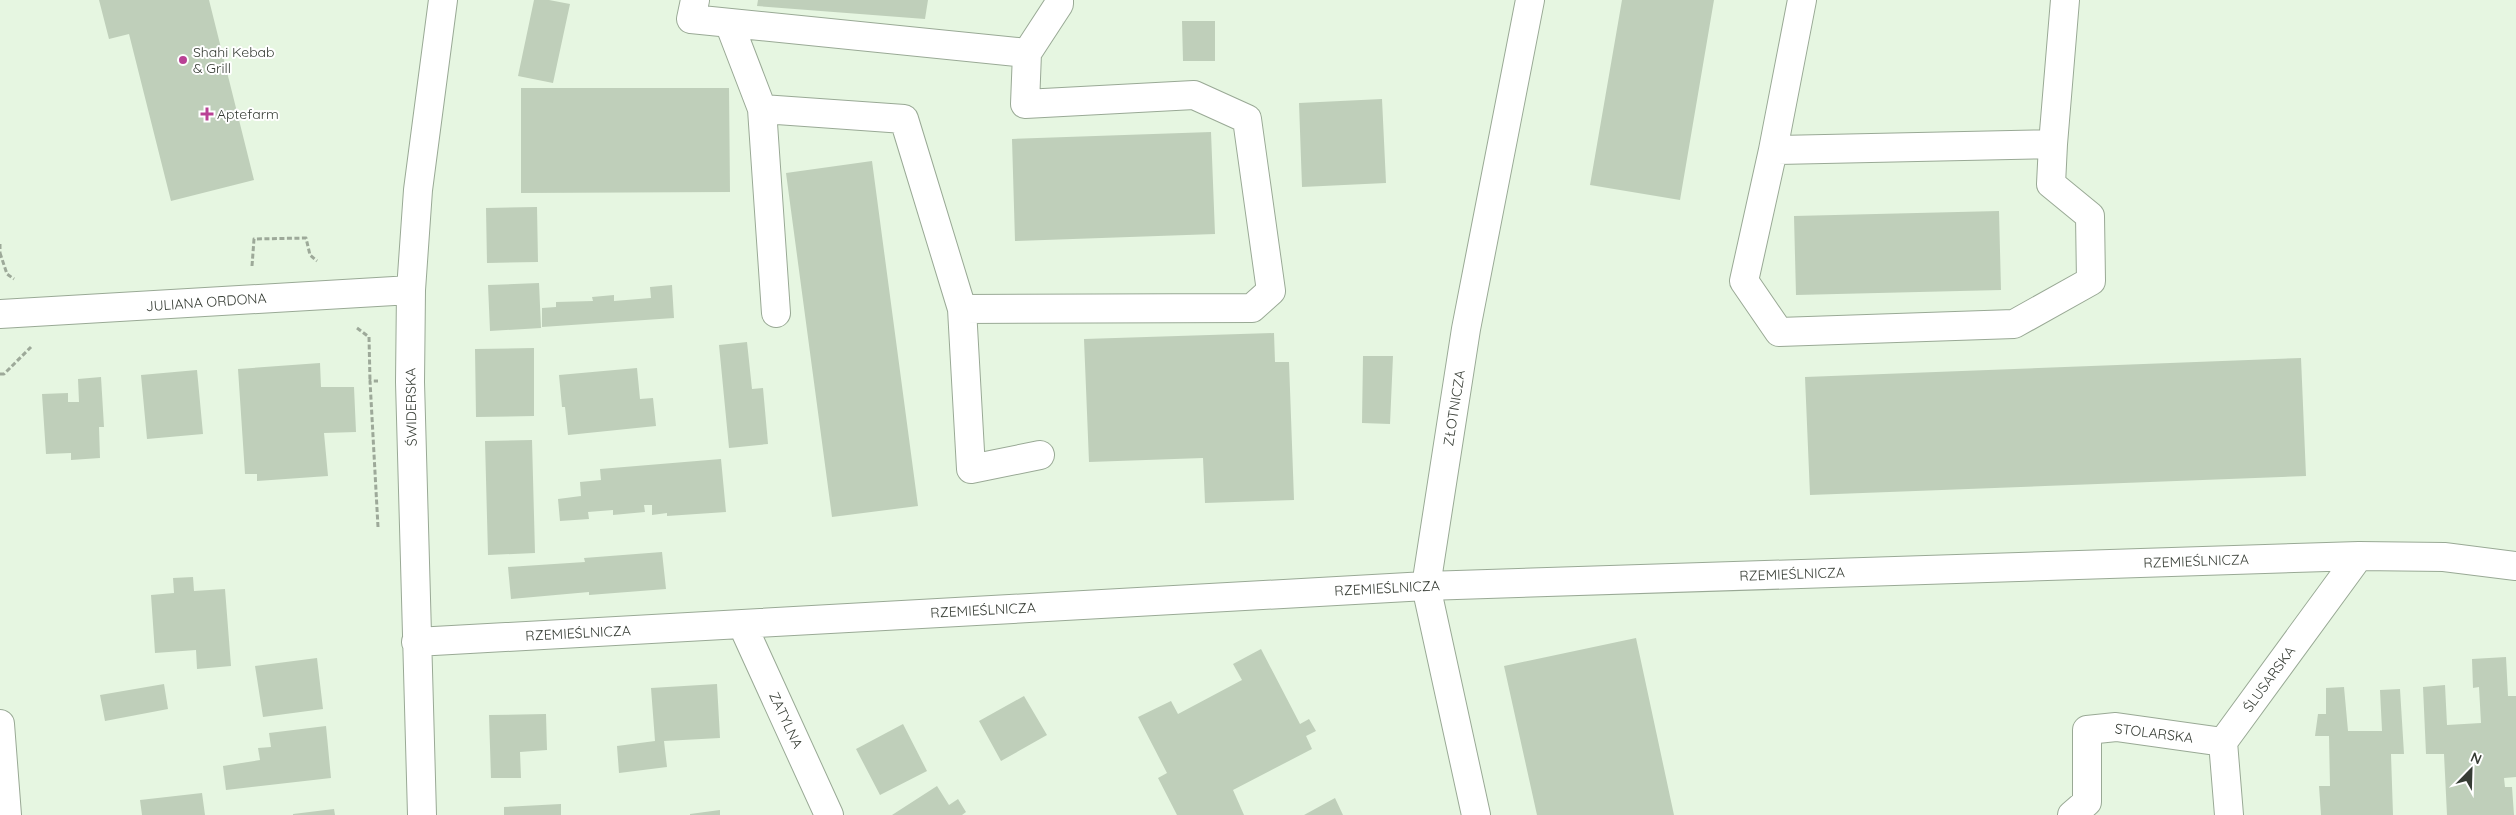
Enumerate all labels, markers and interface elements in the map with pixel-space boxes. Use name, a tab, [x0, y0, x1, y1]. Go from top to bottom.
place label: Shahi Kebab & Grill	[193, 43, 275, 77]
marker: Shahi Kebab & Grill	[177, 54, 189, 66]
place label: Aptefarm	[217, 105, 279, 123]
marker: Aptefarm	[201, 108, 213, 120]
street label: JULIANA ORDONA	[145, 289, 267, 315]
street label: ŚWIDERSKA	[401, 368, 421, 446]
street label: ZŁOTNICZA	[1439, 369, 1469, 447]
street label: RZEMIEŚLNICZA	[2143, 550, 2249, 572]
street label: RZEMIEŚLNICZA	[1739, 563, 1845, 585]
street label: RZEMIEŚLNICZA	[1334, 576, 1440, 600]
street label: RZEMIEŚLNICZA	[930, 598, 1036, 622]
street label: RZEMIEŚLNICZA	[525, 621, 631, 645]
street label: ŚLUSARSKA	[2239, 642, 2299, 716]
street label: ZATYLNA	[765, 689, 807, 751]
street label: STOLARSKA	[2114, 719, 2194, 747]
north arrow	[2446, 745, 2496, 795]
text: N	[2468, 748, 2484, 768]

